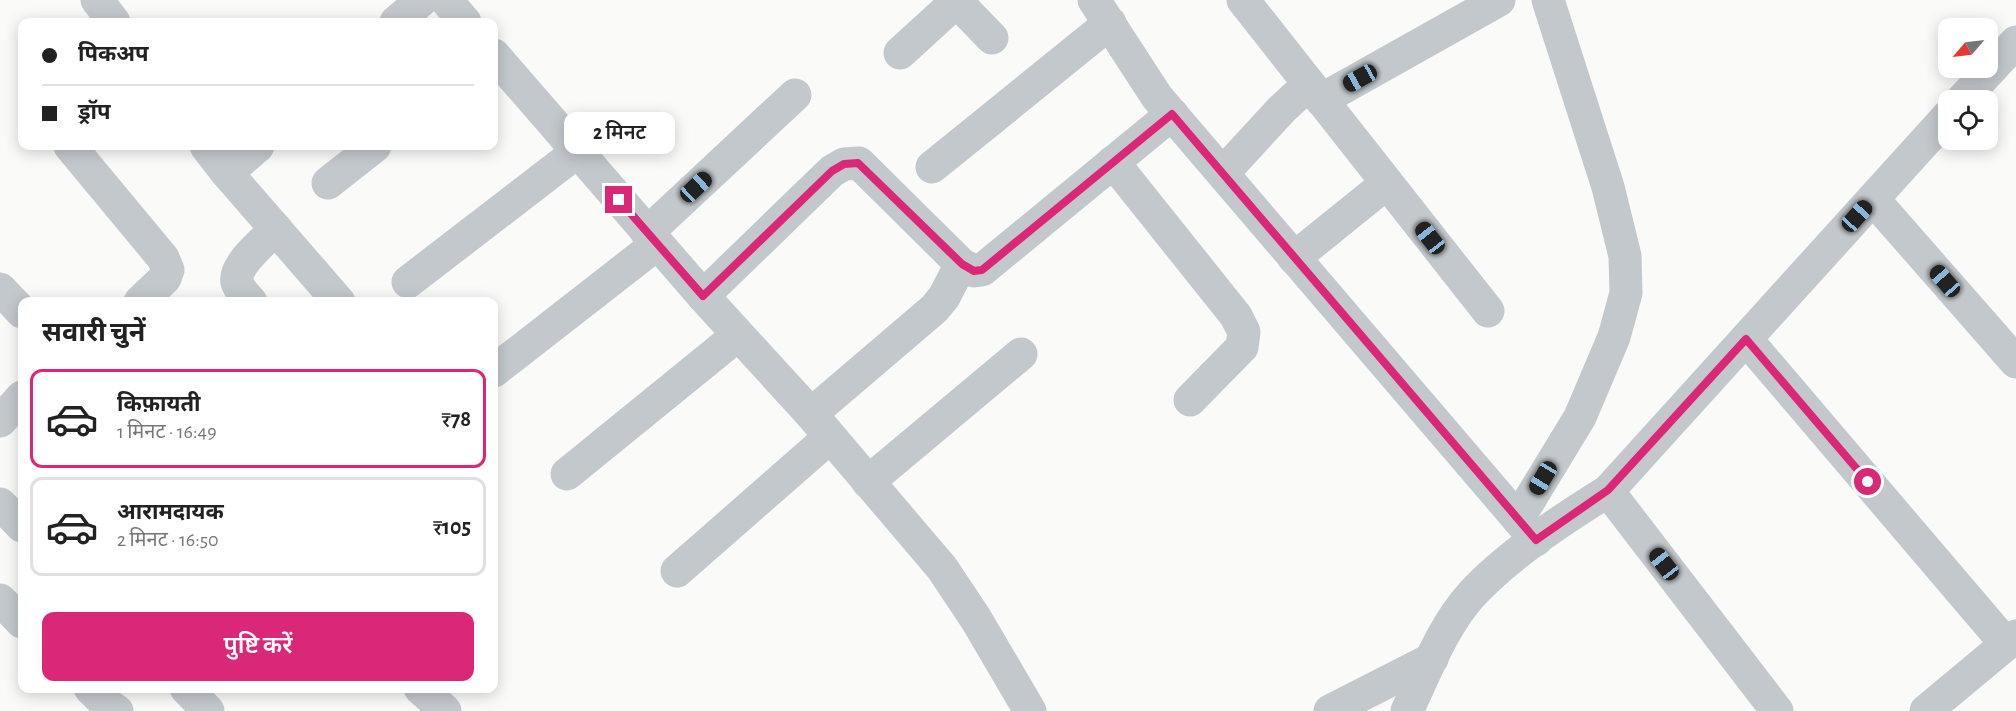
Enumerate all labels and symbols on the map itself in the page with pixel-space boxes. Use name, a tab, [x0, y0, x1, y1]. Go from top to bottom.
north arrow	[1938, 18, 1998, 78]
car	[1340, 61, 1380, 95]
callout: 2 मिनट	[564, 113, 674, 155]
car	[677, 168, 715, 206]
route end	[605, 186, 632, 213]
car	[1838, 197, 1876, 235]
car	[1412, 218, 1448, 258]
car	[1926, 262, 1964, 300]
car	[1526, 458, 1560, 498]
route start	[1854, 468, 1881, 495]
car	[1646, 544, 1682, 584]

